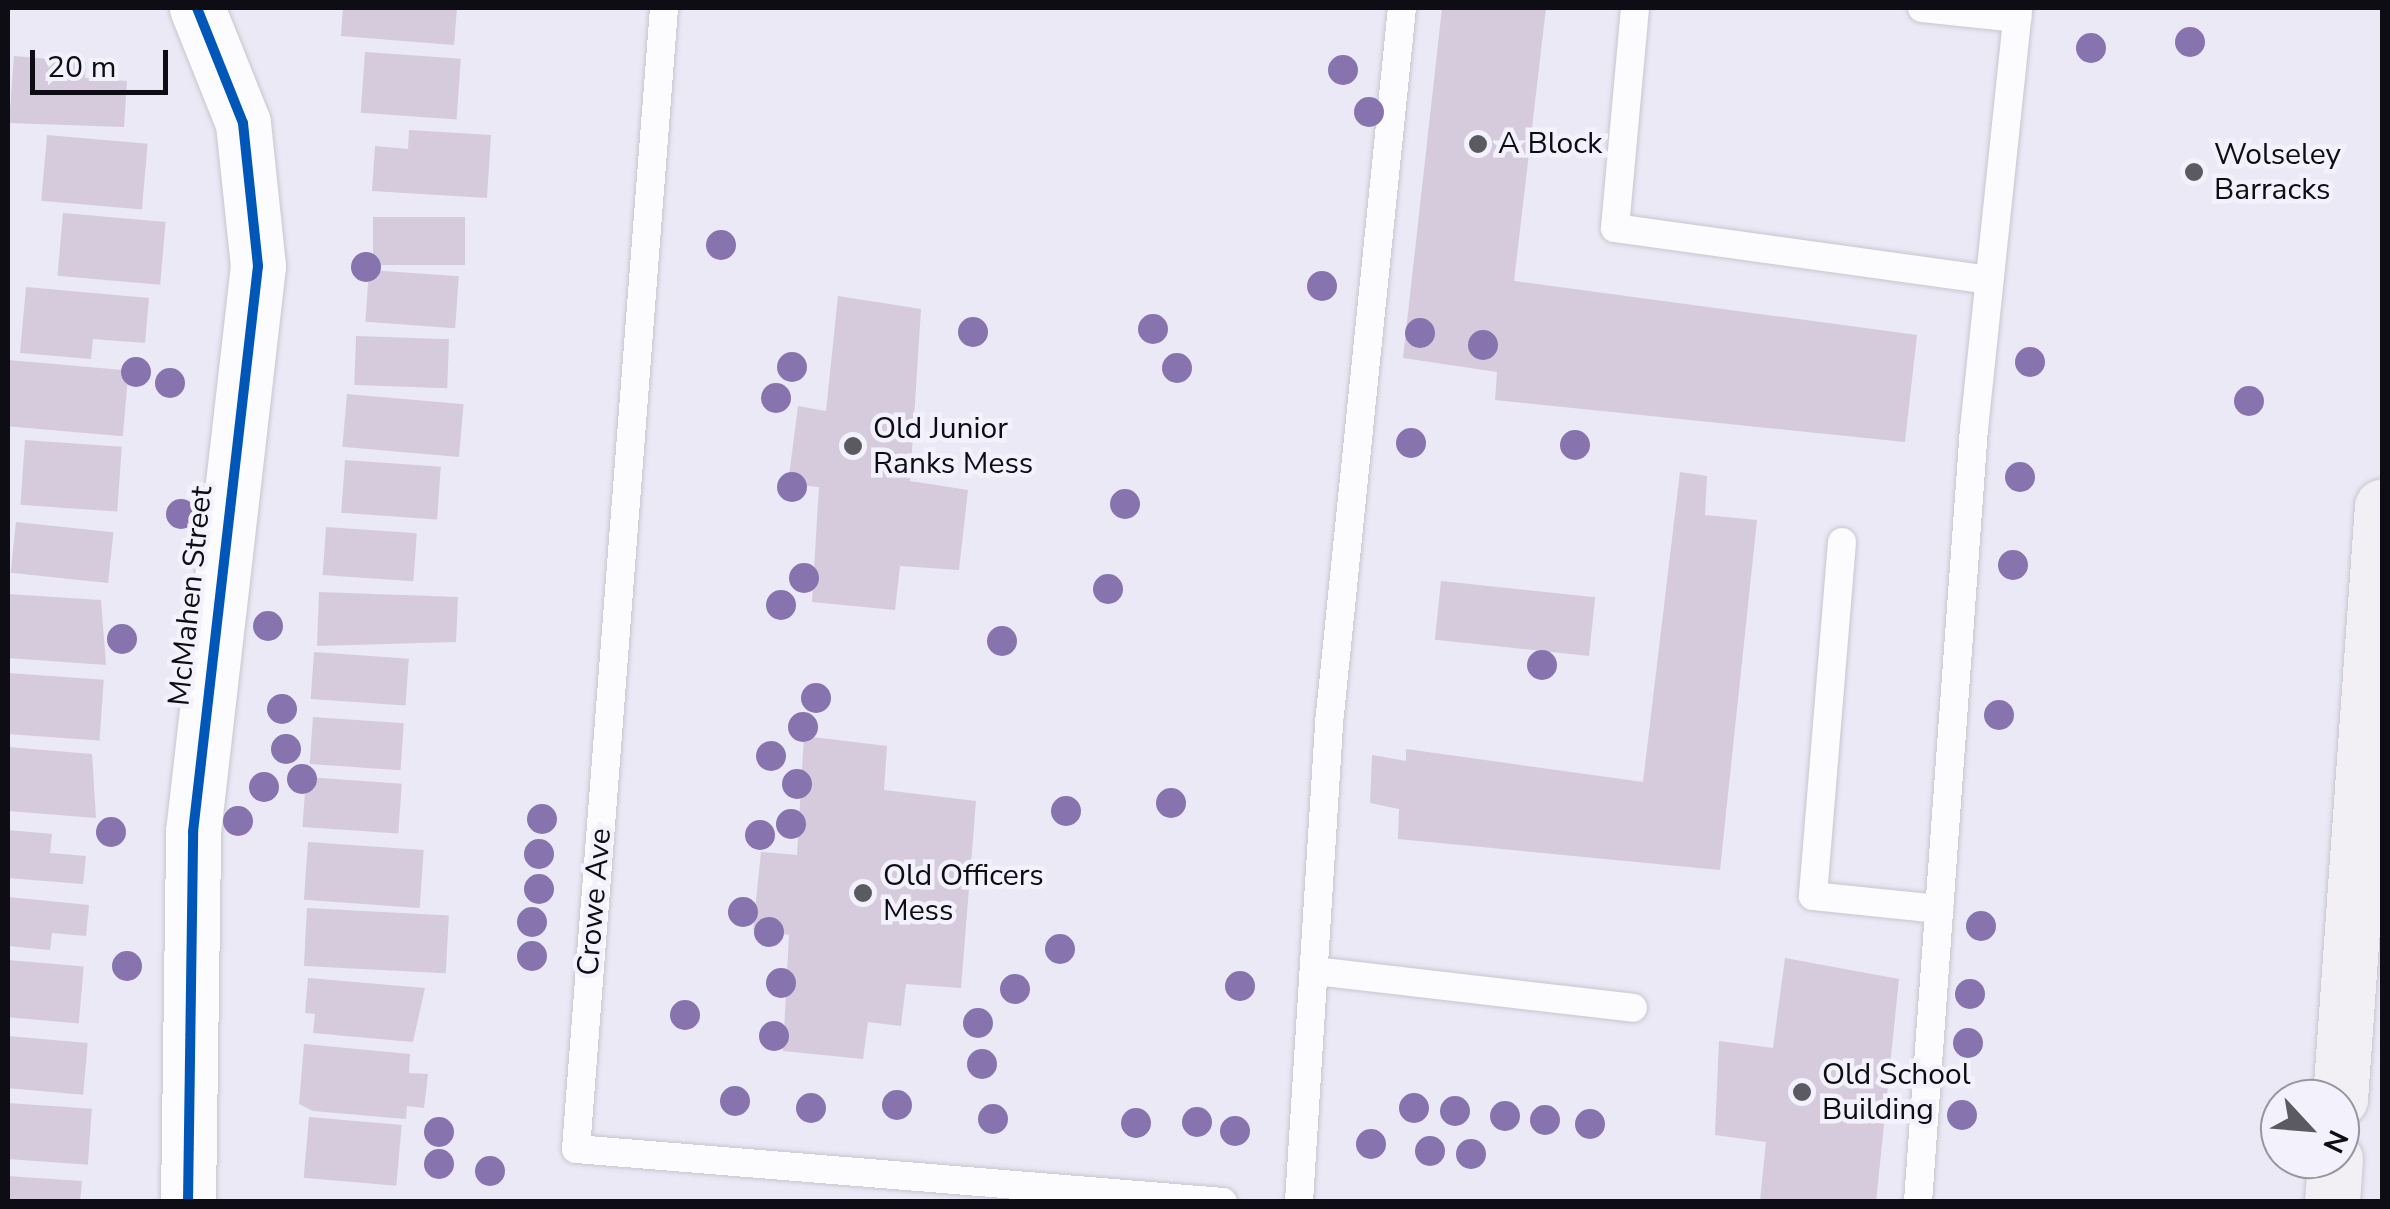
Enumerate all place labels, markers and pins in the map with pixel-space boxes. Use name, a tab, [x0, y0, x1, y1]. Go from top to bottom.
place label: A Block	[1498, 126, 1602, 162]
marker: A Block	[1467, 133, 1489, 155]
place label: Wolseley Barracks	[2214, 137, 2341, 208]
marker: Wolseley Barracks	[2183, 161, 2205, 183]
place label: Old Junior Ranks Mess	[873, 411, 1033, 482]
marker: Old Junior Ranks Mess	[842, 435, 864, 457]
place label: Old Officers Mess	[883, 858, 1044, 928]
marker: Old Officers Mess	[852, 882, 874, 904]
place label: Old School Building	[1822, 1057, 1971, 1128]
marker: Old School Building	[1791, 1081, 1813, 1103]

